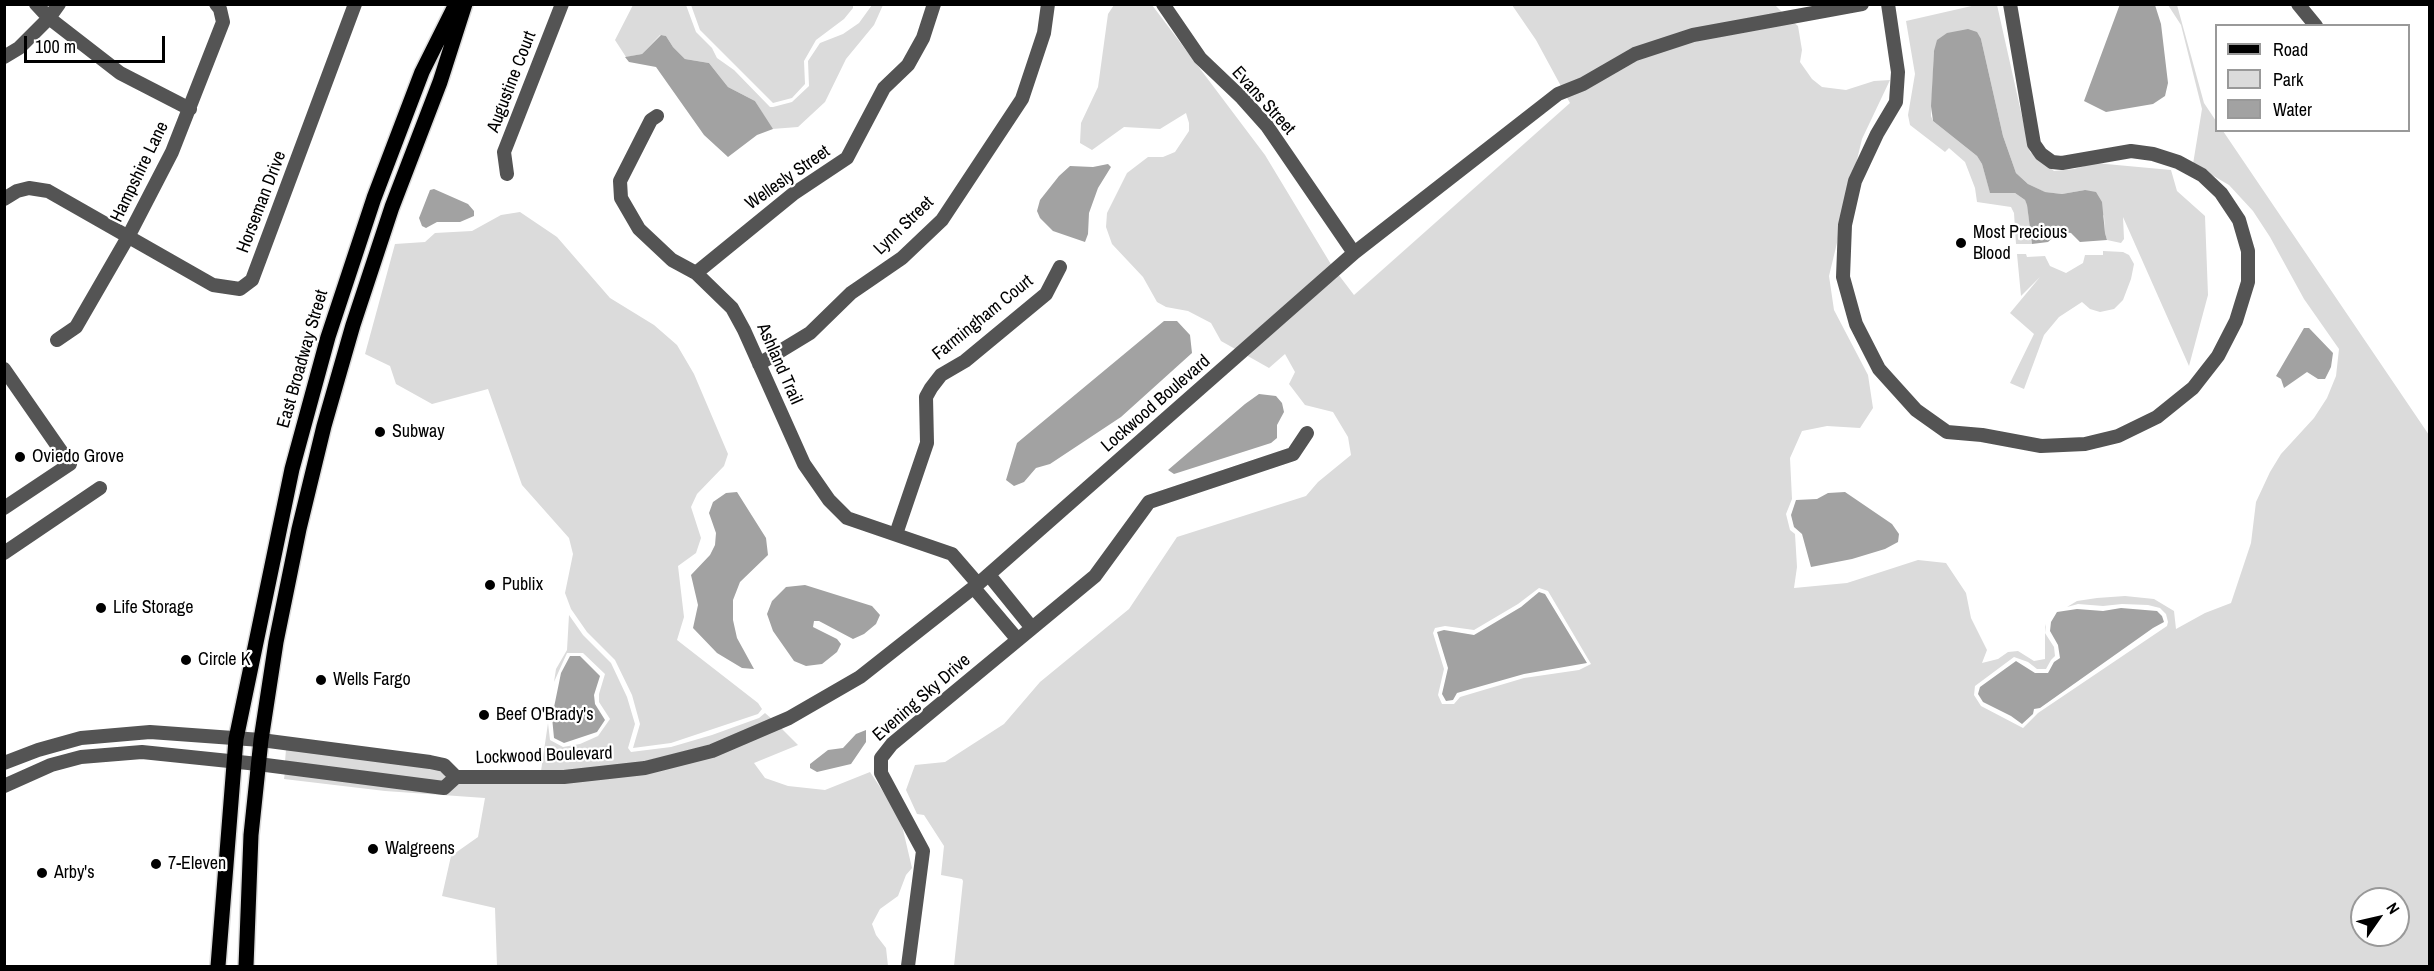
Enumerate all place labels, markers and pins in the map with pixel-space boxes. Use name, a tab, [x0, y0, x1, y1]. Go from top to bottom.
place label: Most Precious Blood	[1973, 222, 2067, 264]
marker: Most Precious Blood	[1954, 236, 1968, 250]
place label: Subway	[392, 421, 445, 443]
marker: Subway	[373, 425, 387, 439]
place label: Oviedo Grove	[32, 446, 124, 468]
marker: Oviedo Grove	[13, 450, 27, 464]
place label: Publix	[502, 574, 543, 596]
marker: Publix	[483, 578, 497, 592]
place label: Life Storage	[113, 597, 193, 619]
marker: Life Storage	[94, 601, 108, 615]
place label: Circle K	[198, 649, 250, 671]
marker: Circle K	[179, 653, 193, 667]
place label: Wells Fargo	[333, 669, 411, 691]
marker: Wells Fargo	[314, 673, 328, 687]
place label: Beef O'Brady's	[496, 704, 594, 726]
marker: Beef O'Brady's	[477, 708, 491, 722]
place label: Walgreens	[385, 838, 455, 860]
marker: Walgreens	[366, 842, 380, 856]
place label: 7-Eleven	[168, 853, 226, 875]
marker: 7-Eleven	[149, 857, 163, 871]
place label: Arby's	[54, 862, 95, 884]
marker: Arby's	[35, 866, 49, 880]

